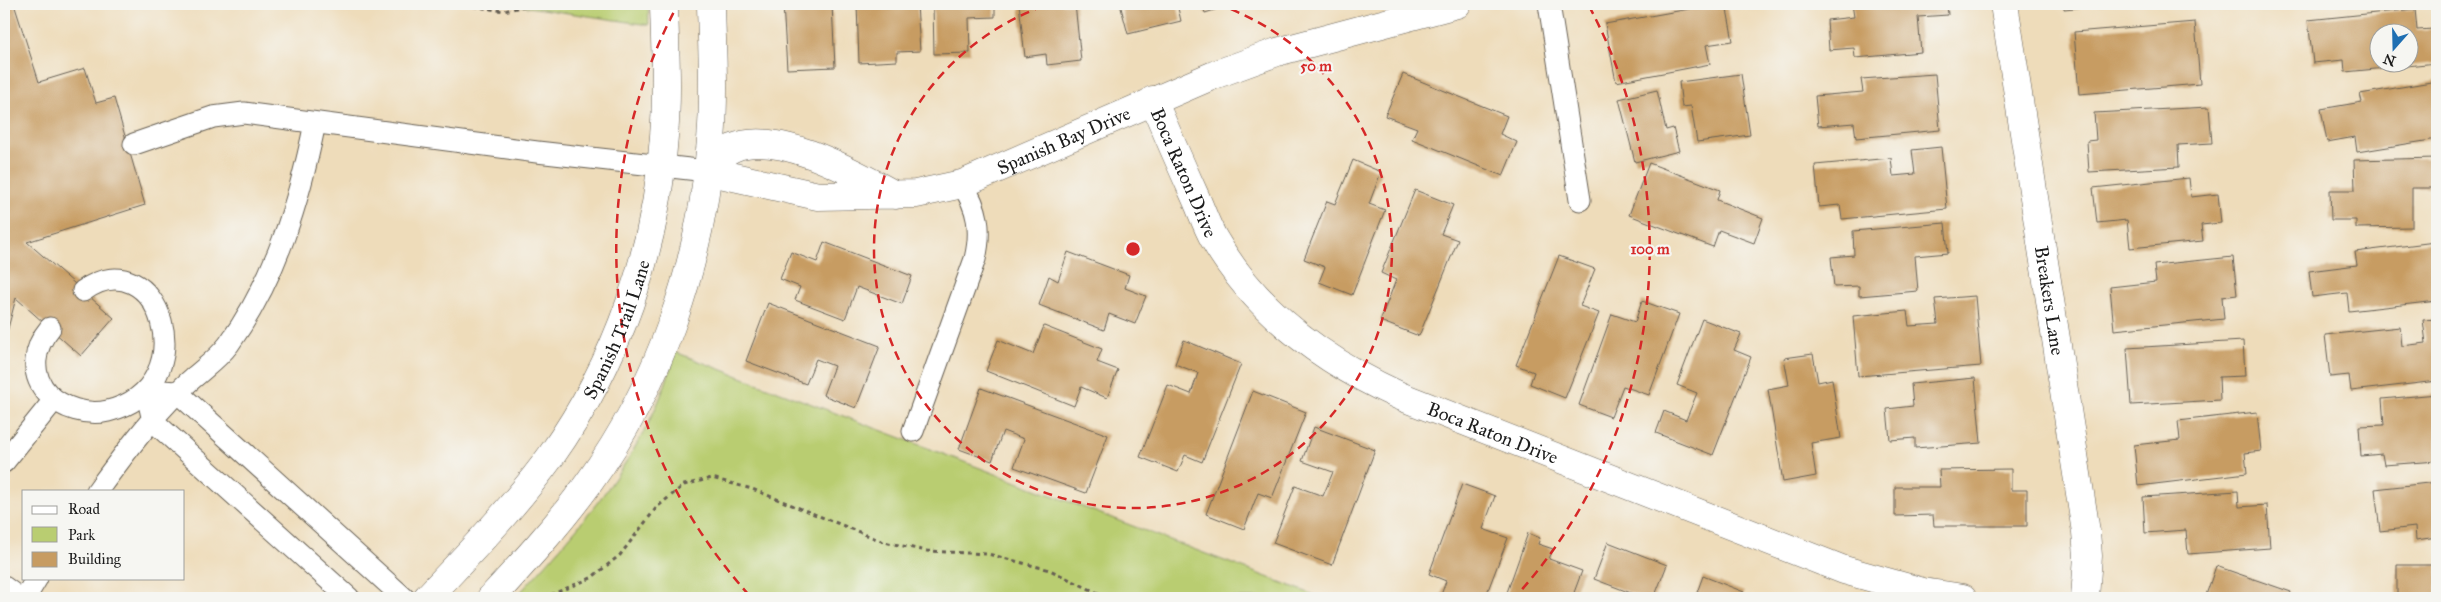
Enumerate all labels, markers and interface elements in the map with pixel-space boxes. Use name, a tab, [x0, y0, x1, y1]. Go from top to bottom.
north arrow	[2368, 22, 2418, 72]
text: N	[2381, 50, 2398, 70]
text: 50 m	[1300, 57, 1332, 75]
street label: Spanish Bay Drive	[994, 102, 1134, 179]
street label: Boca Raton Drive	[1146, 104, 1222, 241]
centre of rings	[1124, 240, 1142, 258]
text: 100 m	[1630, 240, 1670, 258]
street label: Breakers Lane	[2030, 244, 2069, 357]
street label: Spanish Trail Lane	[578, 257, 655, 403]
street label: Boca Raton Drive	[1424, 397, 1562, 469]
legend	[22, 490, 185, 580]
text: Road	[68, 500, 100, 518]
text: Park	[68, 526, 95, 544]
text: Building	[68, 550, 122, 568]

